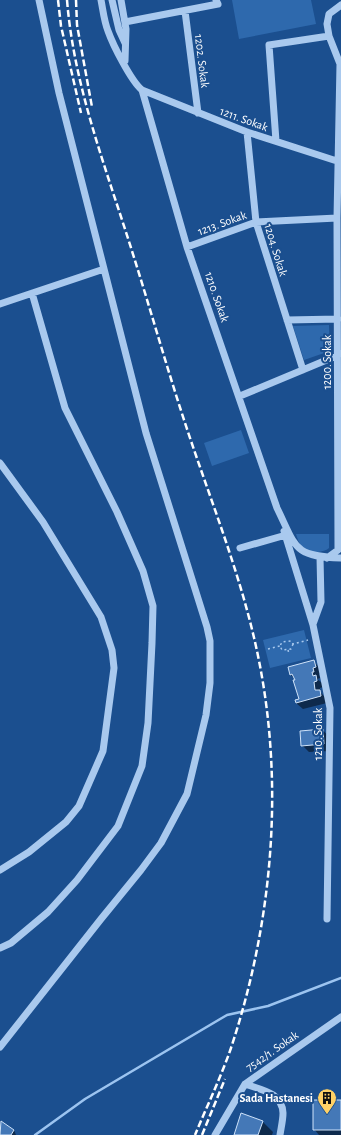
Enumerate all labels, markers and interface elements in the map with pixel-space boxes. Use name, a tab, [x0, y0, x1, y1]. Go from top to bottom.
street label: 1202. Sokak	[193, 34, 211, 89]
street label: 1211. Sokak	[218, 105, 270, 133]
street label: 1213. Sokak	[196, 208, 248, 237]
street label: 1204. Sokak	[262, 222, 290, 278]
street label: 1210. Sokak	[203, 270, 231, 324]
street label: 1200. Sokak	[321, 334, 333, 389]
street label: 1210. Sokak	[312, 707, 324, 760]
street label: 7542/1. Sokak	[244, 1028, 301, 1073]
building icon: Sada Hastanesi	[316, 1087, 338, 1115]
place label: Sada Hastanesi	[239, 1092, 313, 1104]

